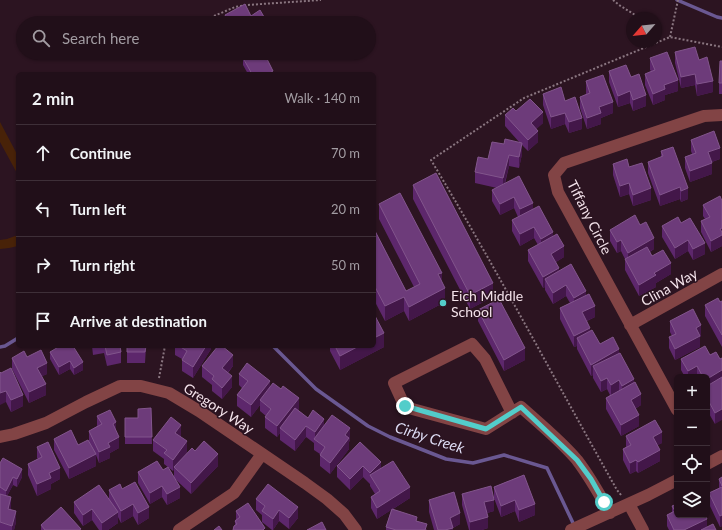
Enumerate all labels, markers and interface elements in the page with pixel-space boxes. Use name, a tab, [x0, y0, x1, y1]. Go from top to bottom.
north arrow	[626, 12, 662, 48]
search box	[16, 16, 376, 60]
icon: search	[30, 27, 52, 49]
text: Search here	[62, 29, 139, 47]
text: 2 min	[32, 88, 74, 109]
text: Walk · 140 m	[284, 90, 360, 106]
icon: ahead	[32, 142, 54, 164]
text: Continue	[70, 144, 131, 162]
text: 70 m	[331, 145, 360, 161]
street label: Tiffany Circle	[564, 177, 616, 257]
icon: left	[32, 198, 54, 220]
text: Turn left	[70, 200, 126, 218]
text: 20 m	[331, 201, 360, 217]
icon: right	[32, 254, 54, 276]
text: Turn right	[70, 256, 135, 274]
text: 50 m	[331, 257, 360, 273]
street label: Clina Way	[638, 264, 701, 309]
place label: Eich Middle School	[451, 287, 523, 320]
marker: Eich Middle School	[438, 298, 448, 308]
icon: arrive	[32, 310, 54, 332]
text: Arrive at destination	[70, 312, 207, 330]
map controls	[674, 374, 710, 518]
button: +	[674, 374, 710, 410]
street label: Gregory Way	[181, 379, 258, 437]
route end	[396, 397, 414, 415]
button: −	[674, 410, 710, 446]
water label: Cirby Creek	[393, 417, 468, 457]
button: locate	[674, 446, 710, 482]
button: layers	[674, 482, 710, 518]
route start	[595, 493, 613, 511]

